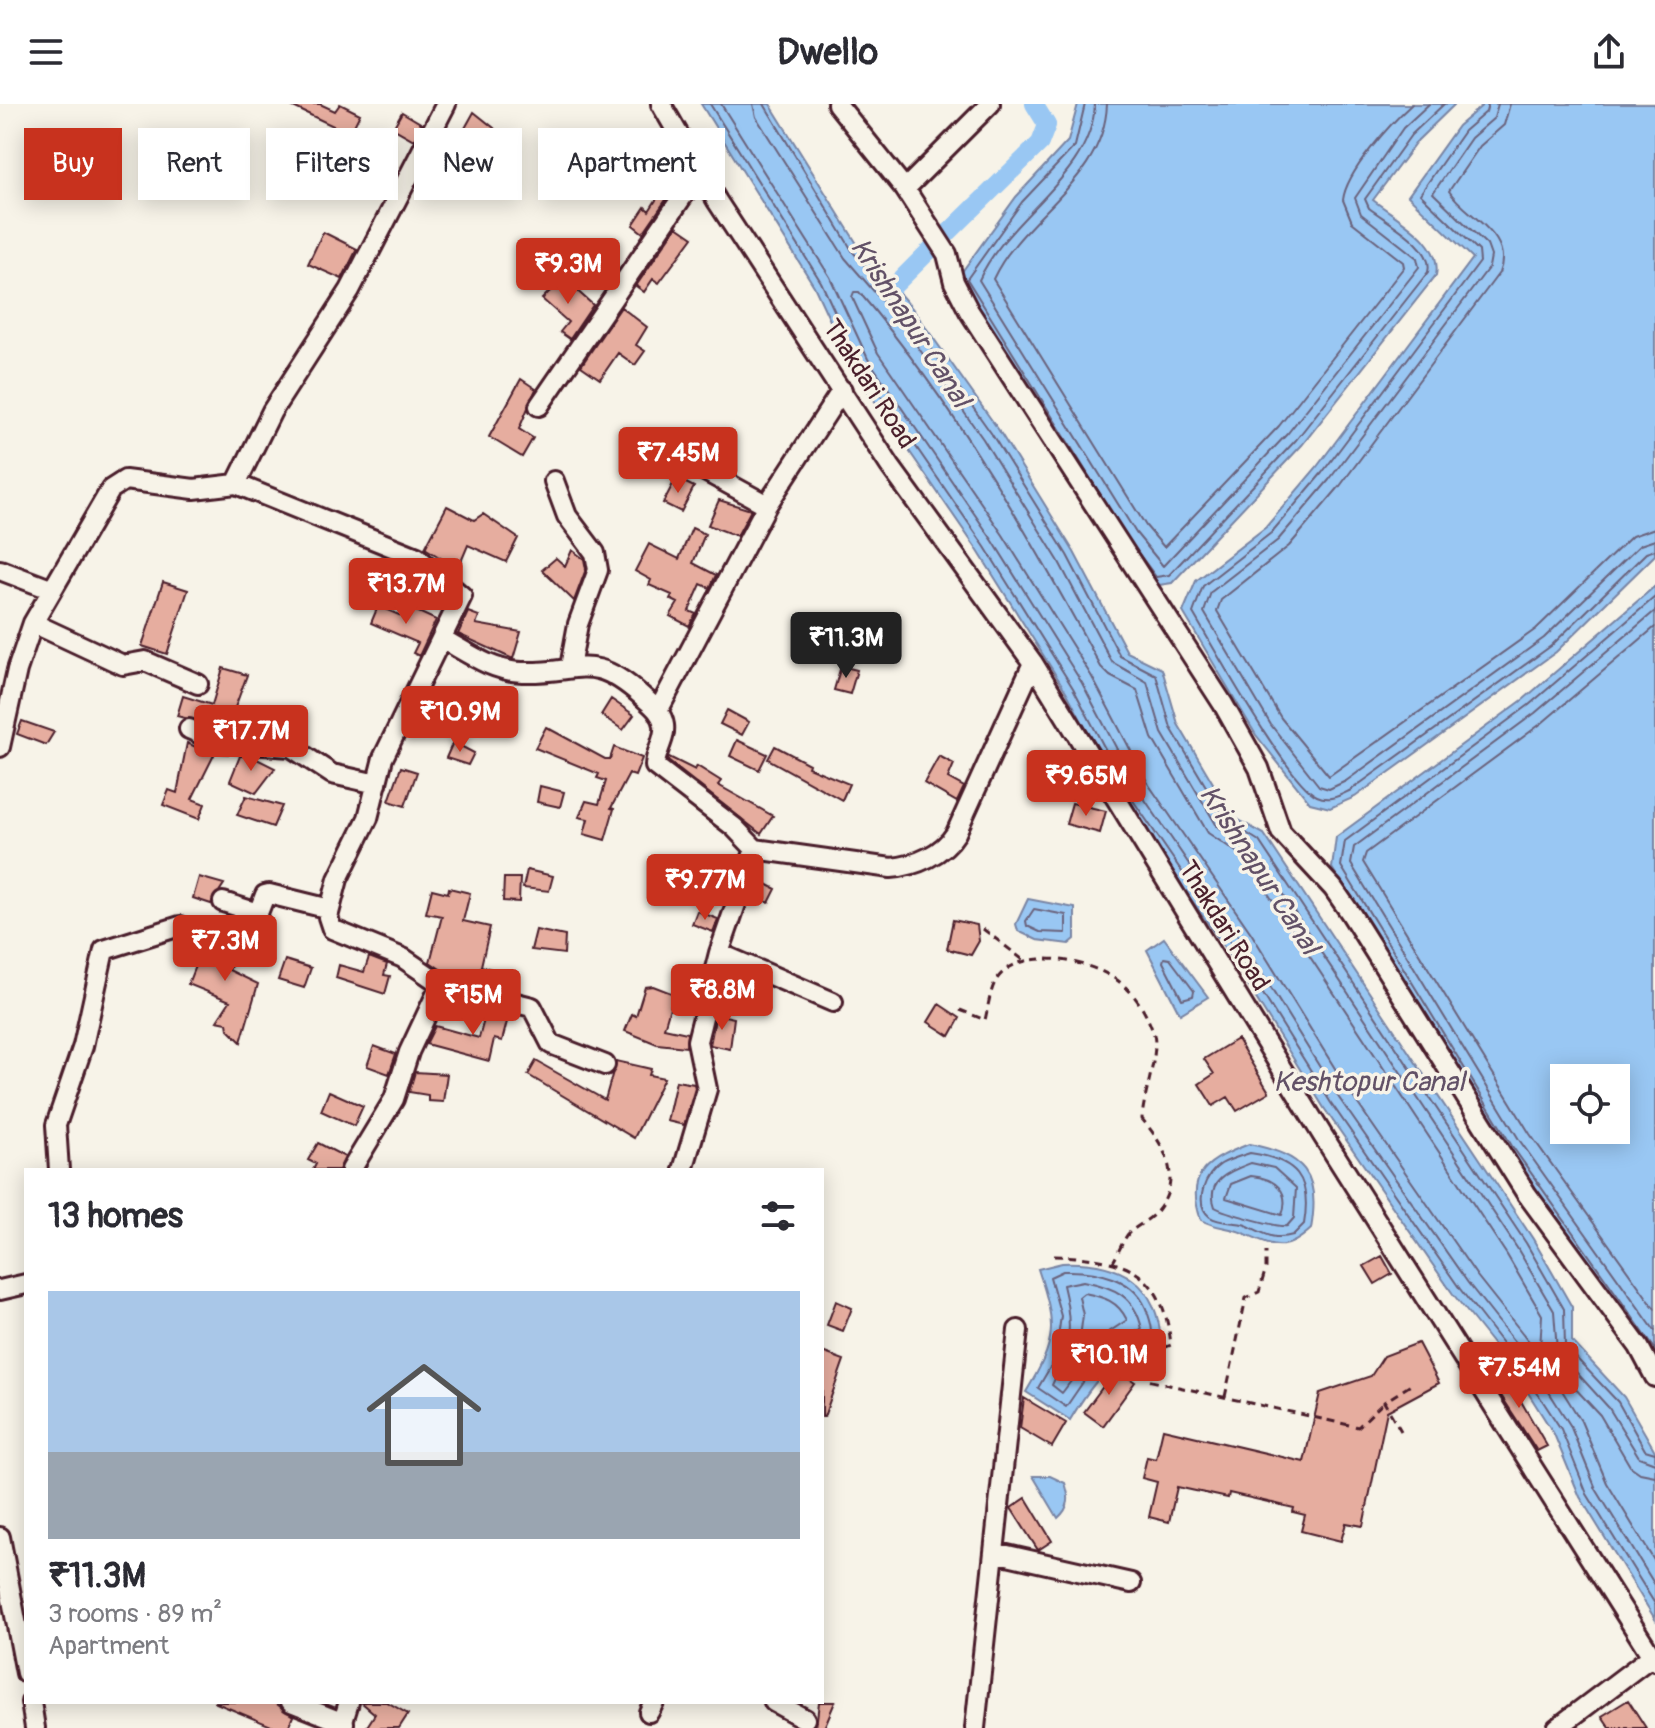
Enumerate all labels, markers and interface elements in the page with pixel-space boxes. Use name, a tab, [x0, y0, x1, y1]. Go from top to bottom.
icon: menu	[24, 30, 68, 74]
text: Dwello	[777, 30, 878, 75]
icon: share	[1587, 30, 1631, 74]
chip: Buy	[24, 128, 122, 200]
chip: Rent	[138, 128, 250, 200]
chip: Filters	[266, 128, 398, 200]
chip: New	[414, 128, 522, 200]
chip: Apartment	[538, 128, 725, 200]
water label: Krishnapur Canal	[842, 232, 980, 417]
pin: ₹9.3M	[512, 238, 624, 306]
text: ₹9.3M	[534, 248, 602, 280]
street label: Thakdari Road	[815, 313, 923, 455]
pin: ₹7.45M	[613, 427, 743, 495]
text: ₹7.45M	[637, 437, 719, 469]
pin: ₹13.7M	[341, 558, 471, 626]
text: ₹13.7M	[367, 568, 445, 600]
pin: ₹11.3M	[781, 612, 911, 680]
text: ₹11.3M	[809, 622, 883, 654]
pin: ₹10.9M	[395, 686, 525, 754]
text: ₹10.9M	[419, 696, 501, 728]
pin: ₹17.7M	[186, 705, 316, 773]
text: ₹17.7M	[212, 715, 290, 747]
pin: ₹9.65M	[1021, 750, 1151, 818]
text: ₹9.65M	[1045, 760, 1127, 792]
water label: Krishnapur Canal	[1191, 779, 1329, 964]
pin: ₹9.77M	[640, 854, 770, 922]
street label: Thakdari Road	[1171, 855, 1277, 997]
text: ₹9.77M	[665, 864, 745, 896]
pin: ₹7.3M	[169, 915, 281, 983]
text: ₹7.3M	[191, 925, 259, 957]
pin: ₹8.8M	[666, 964, 778, 1032]
pin: ₹15M	[426, 969, 520, 1037]
text: ₹8.8M	[689, 974, 755, 1006]
text: ₹15M	[444, 979, 502, 1011]
map controls	[1550, 1064, 1630, 1144]
button: locate	[1550, 1064, 1630, 1144]
water label: Keshtopur Canal	[1273, 1065, 1468, 1100]
icon: filters	[756, 1194, 800, 1238]
text: 13 homes	[48, 1195, 183, 1238]
pin: ₹10.1M	[1044, 1329, 1174, 1397]
text: ₹10.1M	[1070, 1339, 1148, 1371]
pin: ₹7.54M	[1454, 1342, 1584, 1410]
icon: home	[352, 1343, 496, 1487]
text: ₹7.54M	[1478, 1352, 1560, 1384]
text: ₹11.3M	[48, 1555, 146, 1598]
text: 3 rooms · 89 m²	[48, 1598, 222, 1630]
text: Apartment	[48, 1630, 169, 1662]

